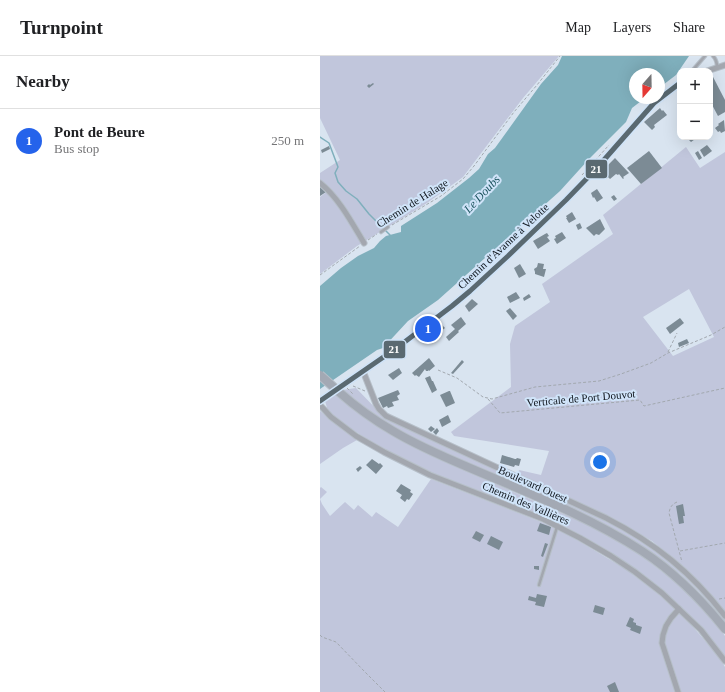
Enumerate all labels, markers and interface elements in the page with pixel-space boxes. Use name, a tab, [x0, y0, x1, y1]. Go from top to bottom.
text: Turnpoint	[20, 17, 103, 38]
text: Map	[565, 20, 591, 35]
text: Layers	[613, 20, 651, 35]
text: Share	[673, 20, 705, 35]
north arrow	[629, 68, 665, 104]
map controls	[677, 68, 713, 140]
button: +	[677, 68, 713, 104]
text: Nearby	[16, 72, 70, 91]
button: −	[677, 104, 713, 140]
text: Pont de Beure	[54, 124, 145, 140]
text: 1	[26, 133, 32, 148]
text: 250 m	[271, 133, 304, 148]
text: Bus stop	[54, 141, 99, 156]
line badge: 21	[585, 159, 608, 179]
text: 21	[591, 163, 602, 175]
water label: Le Doubs	[460, 172, 503, 216]
street label: Chemin de Halage	[374, 176, 450, 230]
street label: Chemin d'Avanne à Velotte	[455, 201, 551, 291]
pin: 1	[415, 314, 441, 344]
line badge: 21	[383, 340, 406, 359]
text: 21	[389, 343, 400, 355]
street label: Verticale de Port Douvot	[526, 387, 636, 409]
your location	[590, 452, 610, 472]
street label: Boulevard Ouest	[497, 463, 569, 505]
street label: Chemin des Vallières	[481, 479, 571, 527]

